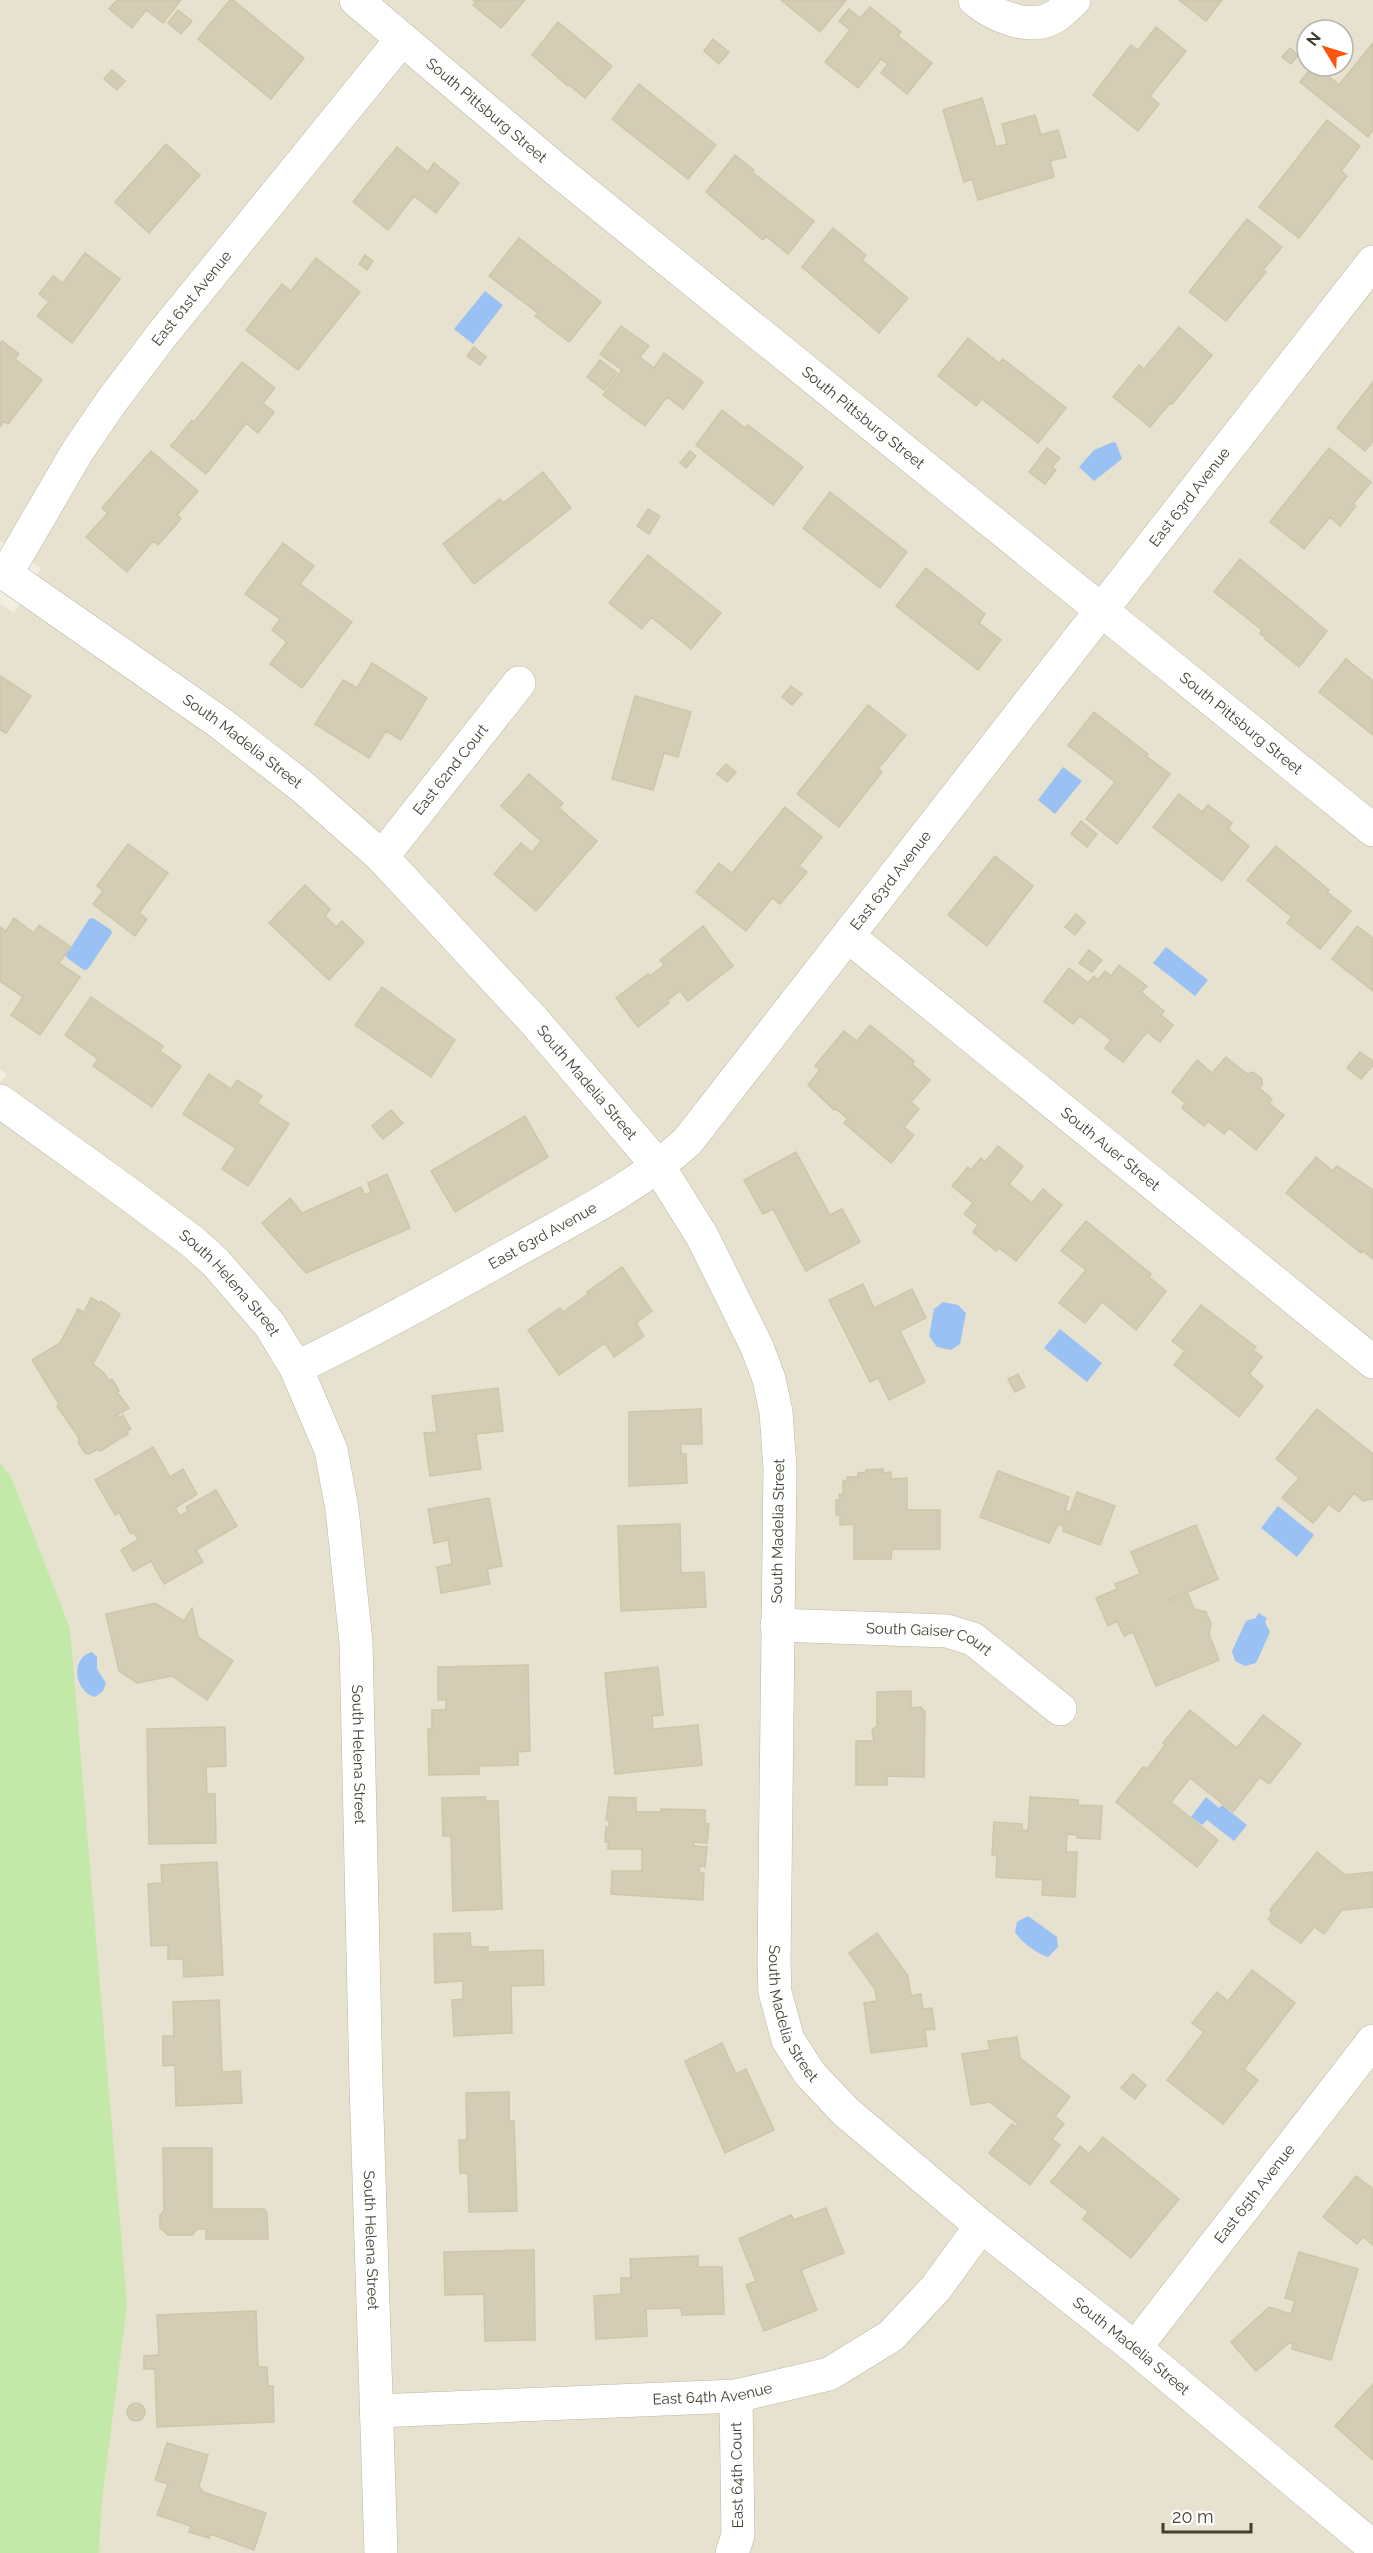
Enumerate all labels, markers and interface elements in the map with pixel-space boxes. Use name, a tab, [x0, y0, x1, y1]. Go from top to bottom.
north arrow	[1295, 18, 1355, 78]
text: N	[1302, 28, 1325, 50]
street label: South Pittsburg Street	[423, 54, 551, 167]
street label: East 61st Avenue	[148, 247, 236, 349]
street label: South Pittsburg Street	[798, 363, 928, 473]
street label: East 63rd Avenue	[1145, 444, 1234, 550]
street label: South Pittsburg Street	[1176, 668, 1306, 778]
street label: South Madelia Street	[179, 691, 306, 792]
street label: East 62nd Court	[409, 721, 492, 819]
street label: East 63rd Avenue	[847, 827, 935, 934]
street label: South Madelia Street	[533, 1021, 641, 1143]
street label: South Auer Street	[1057, 1103, 1164, 1194]
street label: East 63rd Avenue	[486, 1198, 600, 1273]
street label: South Helena Street	[176, 1226, 284, 1339]
street label: South Madelia Street	[768, 1458, 788, 1604]
street label: South Gaiser Court	[866, 1619, 996, 1660]
street label: South Helena Street	[348, 1684, 369, 1824]
street label: South Madelia Street	[765, 1945, 822, 2086]
street label: East 65th Avenue	[1210, 2141, 1299, 2247]
street label: South Helena Street	[360, 2170, 382, 2310]
street label: South Madelia Street	[1069, 2293, 1193, 2399]
street label: East 64th Avenue	[652, 2379, 774, 2408]
street label: East 64th Court	[727, 2422, 747, 2528]
scale bar	[1163, 2496, 1252, 2534]
text: 20 m	[1172, 2506, 1214, 2527]

